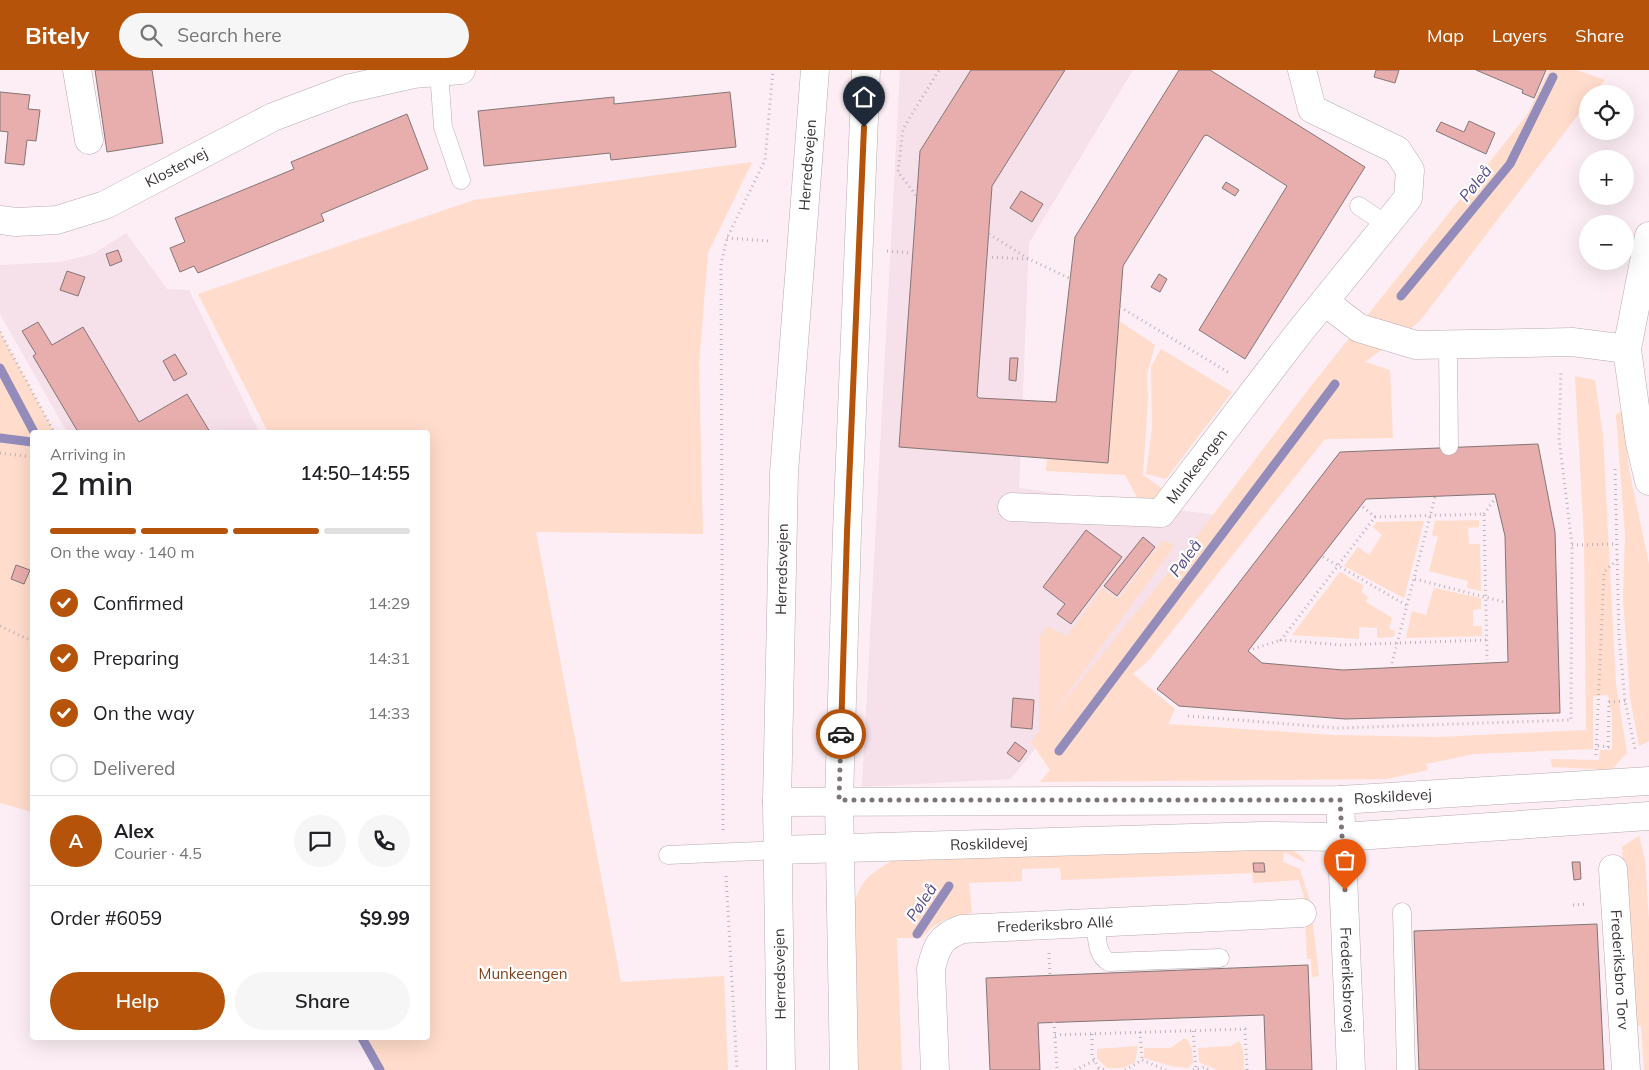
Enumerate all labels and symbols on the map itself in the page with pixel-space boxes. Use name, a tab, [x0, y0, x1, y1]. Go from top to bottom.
pin	[843, 76, 885, 127]
street label: Herredsvejen	[794, 119, 820, 211]
street label: Klostervej	[142, 143, 211, 191]
water label: Pøleå	[1454, 160, 1496, 205]
street label: Munkeengen	[1162, 425, 1231, 507]
street label: Herredsvejen	[771, 523, 792, 615]
water label: Pøleå	[1165, 535, 1206, 581]
courier	[816, 709, 866, 759]
street label: Roskildevej	[1353, 784, 1432, 808]
street label: Roskildevej	[950, 833, 1028, 854]
pin	[1324, 839, 1366, 890]
water label: Pøleå	[901, 879, 941, 925]
street label: Frederiksbro Torv	[1607, 909, 1633, 1030]
street label: Frederiksbro Allé	[996, 912, 1114, 936]
street label: Frederiksbrovej	[1336, 927, 1359, 1033]
street label: Herredsvejen	[769, 928, 790, 1020]
park label: Munkeengen	[479, 964, 567, 983]

